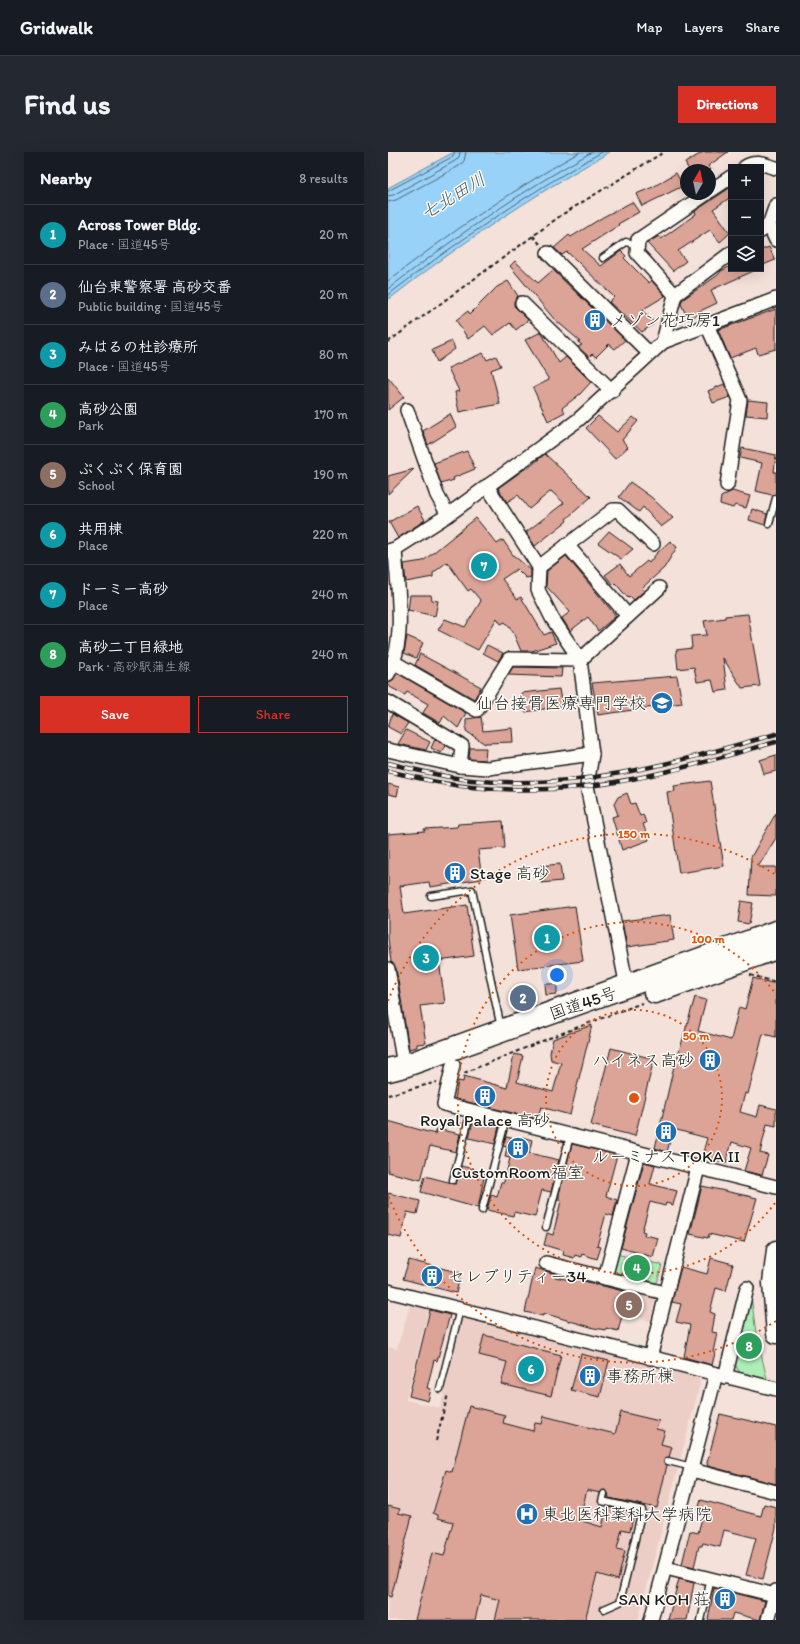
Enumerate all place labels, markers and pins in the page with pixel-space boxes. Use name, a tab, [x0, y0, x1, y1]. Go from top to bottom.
building icon: メゾン花巧房1	[582, 307, 608, 333]
place label: メゾン花巧房1	[610, 310, 720, 330]
pin: 7	[471, 551, 497, 581]
school or university icon: 仙台接骨医療専門学校	[649, 690, 675, 716]
place label: 仙台接骨医療専門学校	[476, 693, 646, 713]
building icon: Stage 高砂	[442, 860, 468, 886]
place label: Stage 高砂	[470, 863, 549, 883]
pin: 1	[534, 923, 560, 953]
pin: 3	[413, 943, 439, 973]
pin: 2	[510, 983, 536, 1013]
building icon: ハイネス高砂	[697, 1047, 723, 1073]
place label: ハイネス高砂	[592, 1050, 694, 1070]
building icon: Royal Palace 高砂	[472, 1083, 498, 1109]
centre of rings	[627, 1091, 641, 1105]
place label: Royal Palace 高砂	[420, 1110, 550, 1130]
building icon: ルーミナス TOKA II	[653, 1119, 679, 1145]
building icon: CustomRoom福室	[505, 1135, 531, 1161]
place label: ルーミナス TOKA II	[592, 1146, 740, 1166]
place label: CustomRoom福室	[451, 1162, 585, 1182]
pin: 4	[624, 1253, 650, 1283]
building icon: セレブリティー34	[419, 1263, 445, 1289]
place label: セレブリティー34	[448, 1266, 586, 1286]
pin: 5	[616, 1290, 642, 1320]
pin: 8	[736, 1331, 762, 1361]
pin: 6	[518, 1354, 544, 1384]
building icon: 事務所棟	[577, 1363, 603, 1389]
place label: 事務所棟	[606, 1366, 674, 1386]
hospital icon: 東北医科薬科大学病院	[514, 1501, 540, 1527]
place label: 東北医科薬科大学病院	[542, 1504, 712, 1524]
building icon: SAN KOH 荘	[712, 1586, 738, 1612]
place label: SAN KOH 荘	[619, 1589, 710, 1609]

